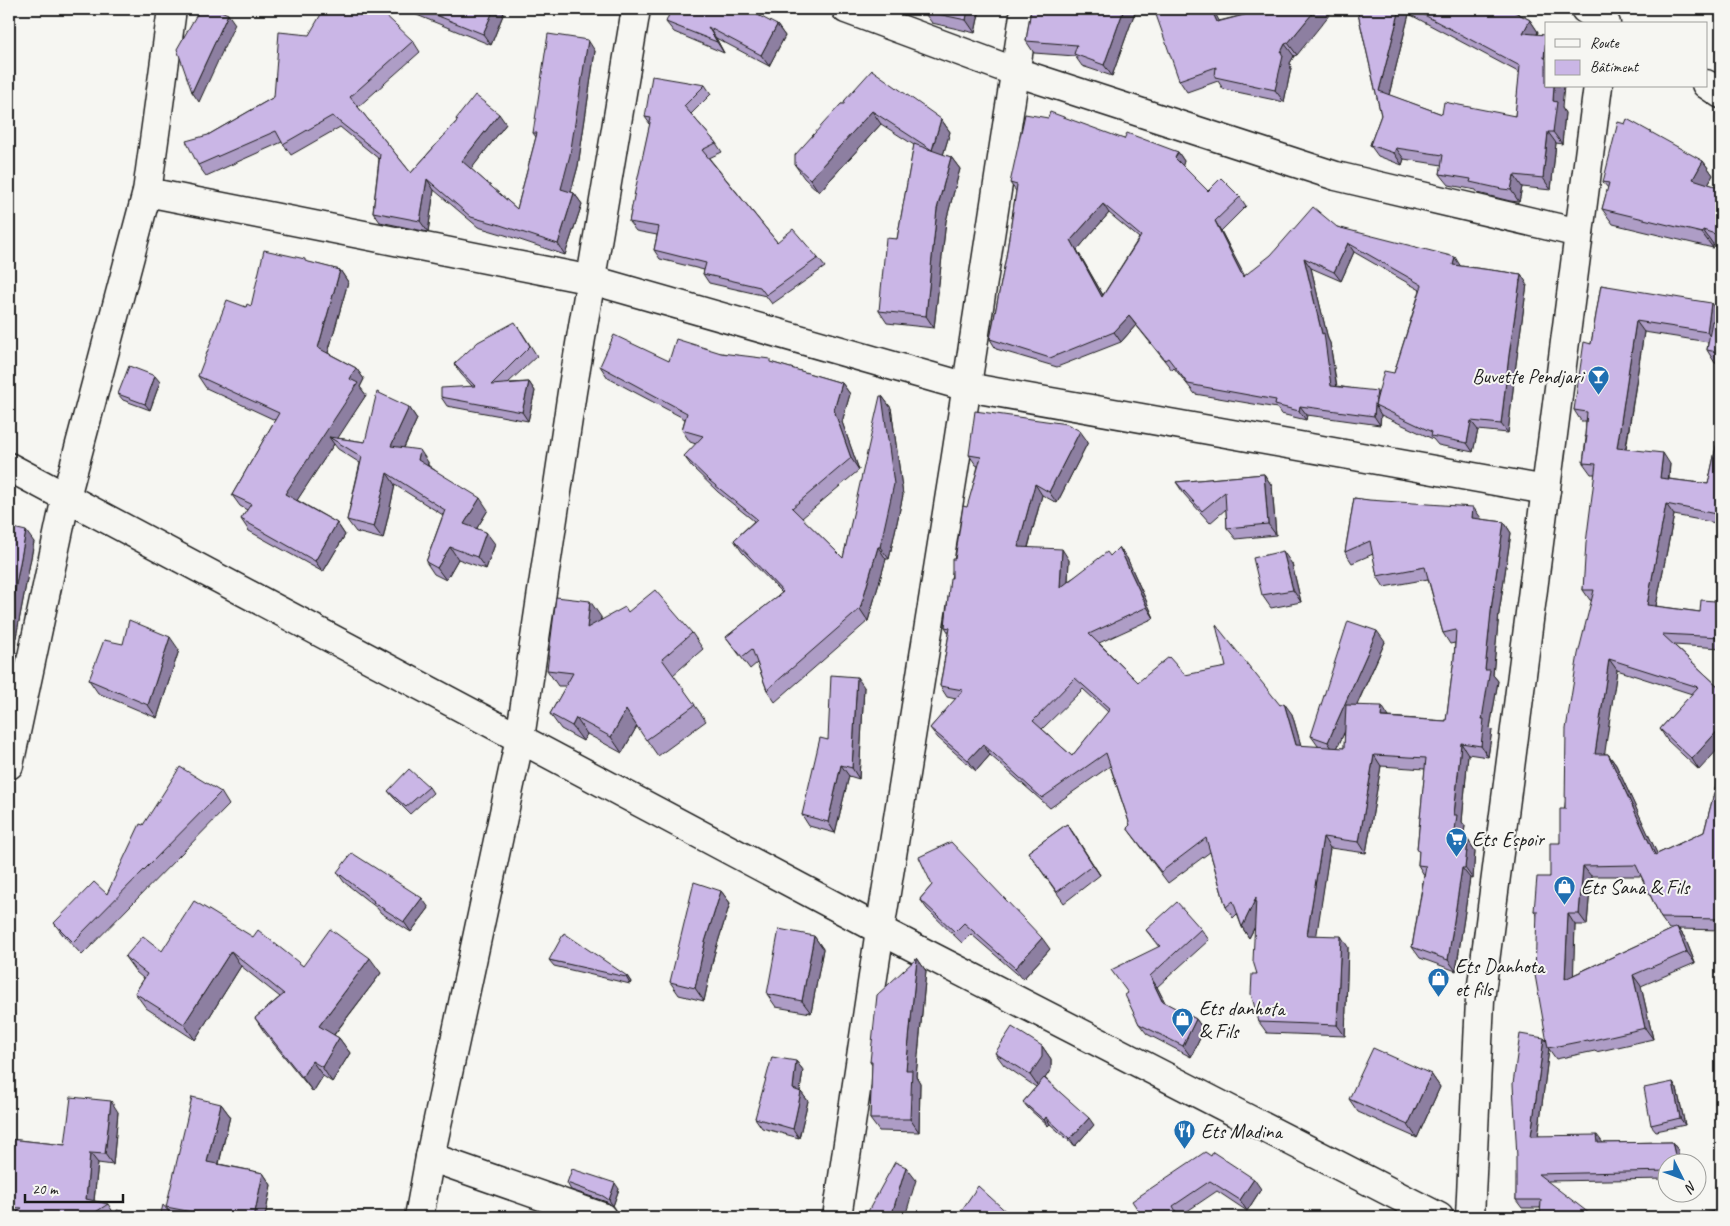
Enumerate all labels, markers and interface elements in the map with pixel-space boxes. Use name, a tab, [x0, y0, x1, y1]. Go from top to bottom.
legend	[1545, 22, 1708, 88]
text: Route	[1590, 34, 1620, 53]
text: Bâtiment	[1590, 58, 1640, 77]
place label: Buvette Pendjari	[1472, 364, 1585, 389]
bar icon: Buvette Pendjari	[1587, 364, 1611, 395]
supermarket icon: Ets Espoir	[1444, 827, 1468, 858]
place label: Ets Espoir	[1472, 827, 1546, 852]
shop icon: Ets Sana & Fils	[1553, 875, 1577, 906]
place label: Ets Sana & Fils	[1581, 875, 1691, 900]
place label: Ets Danhota et fils	[1455, 954, 1546, 1002]
shop icon: Ets Danhota et fils	[1427, 966, 1451, 997]
place label: Ets danhota & Fils	[1199, 996, 1286, 1044]
shop icon: Ets danhota & Fils	[1171, 1007, 1195, 1038]
restaurant icon: Ets Madina	[1173, 1119, 1197, 1150]
place label: Ets Madina	[1201, 1119, 1284, 1144]
north arrow	[1658, 1154, 1708, 1204]
scale bar	[25, 1171, 122, 1203]
text: N	[1681, 1177, 1701, 1197]
text: 20 m	[32, 1180, 59, 1199]

